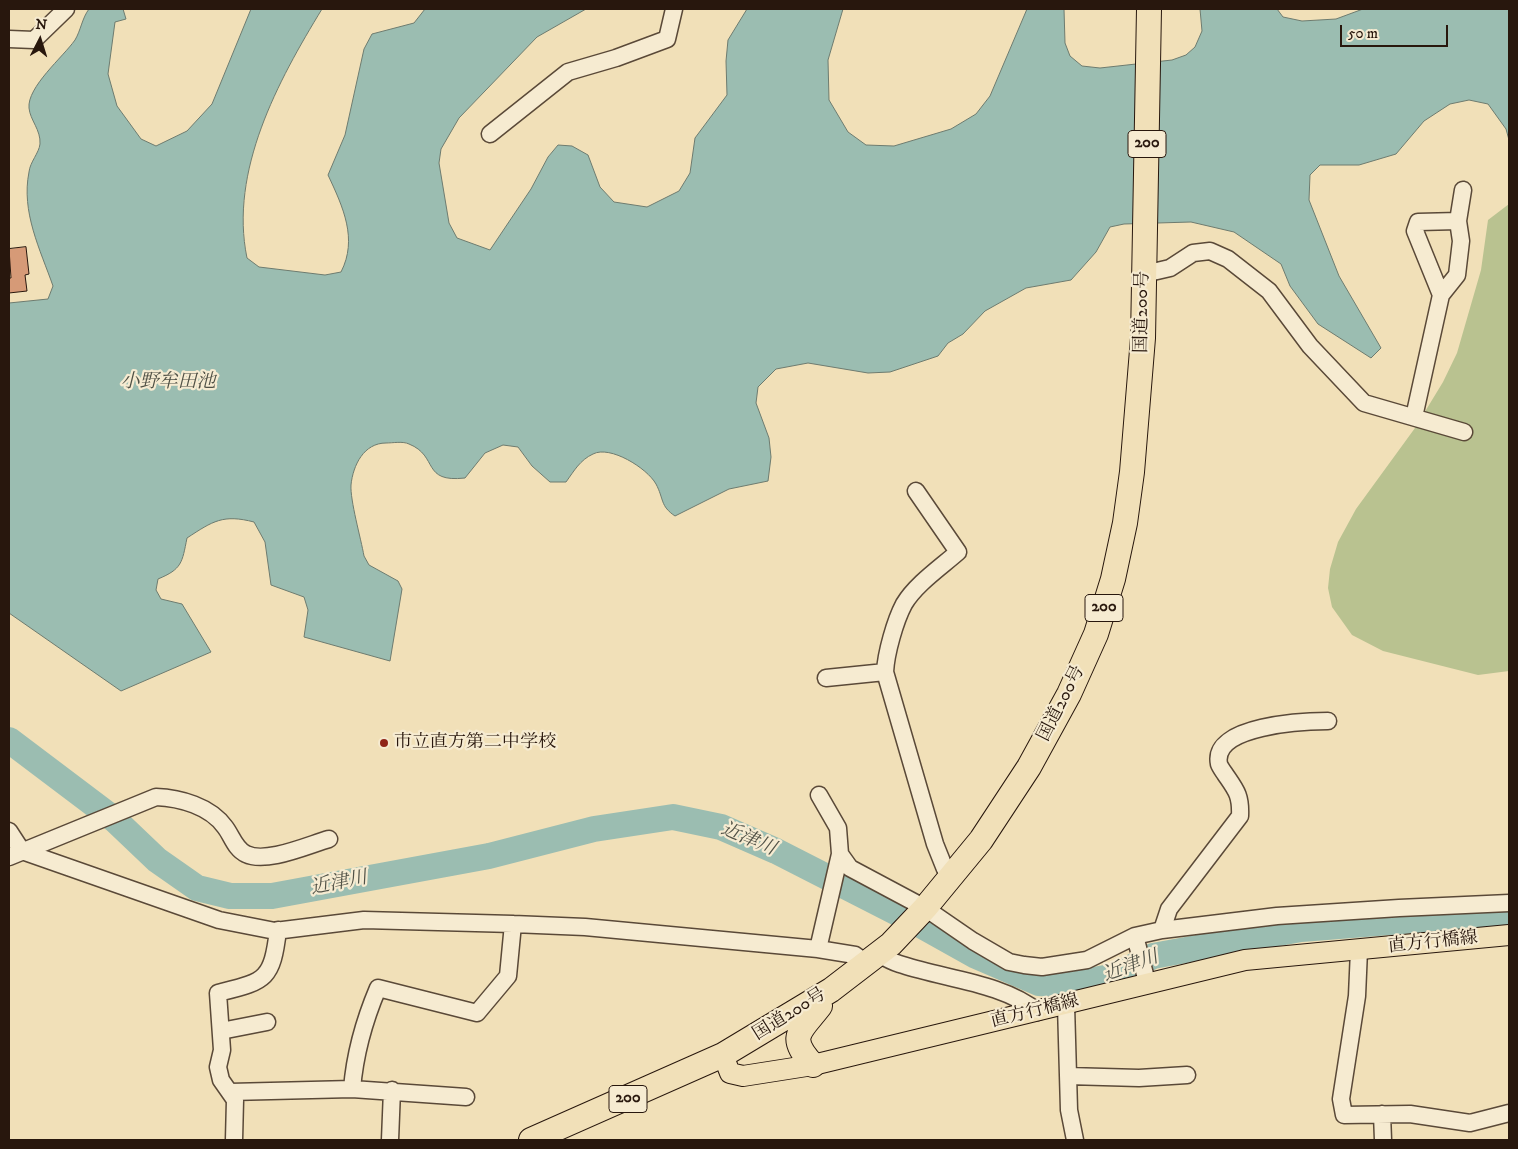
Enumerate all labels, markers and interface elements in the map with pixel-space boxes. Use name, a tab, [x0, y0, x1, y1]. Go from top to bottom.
north arrow	[15, 15, 65, 65]
scale bar	[1343, 15, 1450, 47]
text: N	[35, 16, 48, 35]
text: 50 m	[1348, 24, 1378, 43]
road number: 200	[1128, 130, 1166, 158]
street label: 国道200号	[1131, 271, 1155, 353]
water label: 小野牟田池	[121, 372, 215, 394]
road number: 200	[1085, 594, 1123, 622]
street label: 国道200号	[1034, 662, 1090, 746]
place label: 市立直方第二中学校	[394, 732, 556, 754]
marker: 市立直方第二中学校	[378, 737, 390, 749]
water label: 近津川	[717, 818, 779, 862]
water label: 近津川	[309, 867, 369, 901]
street label: 直方行橋線	[1387, 928, 1479, 958]
water label: 近津川	[1100, 947, 1162, 987]
street label: 国道200号	[749, 984, 831, 1046]
street label: 直方行橋線	[989, 991, 1081, 1033]
road number: 200	[609, 1086, 647, 1112]

